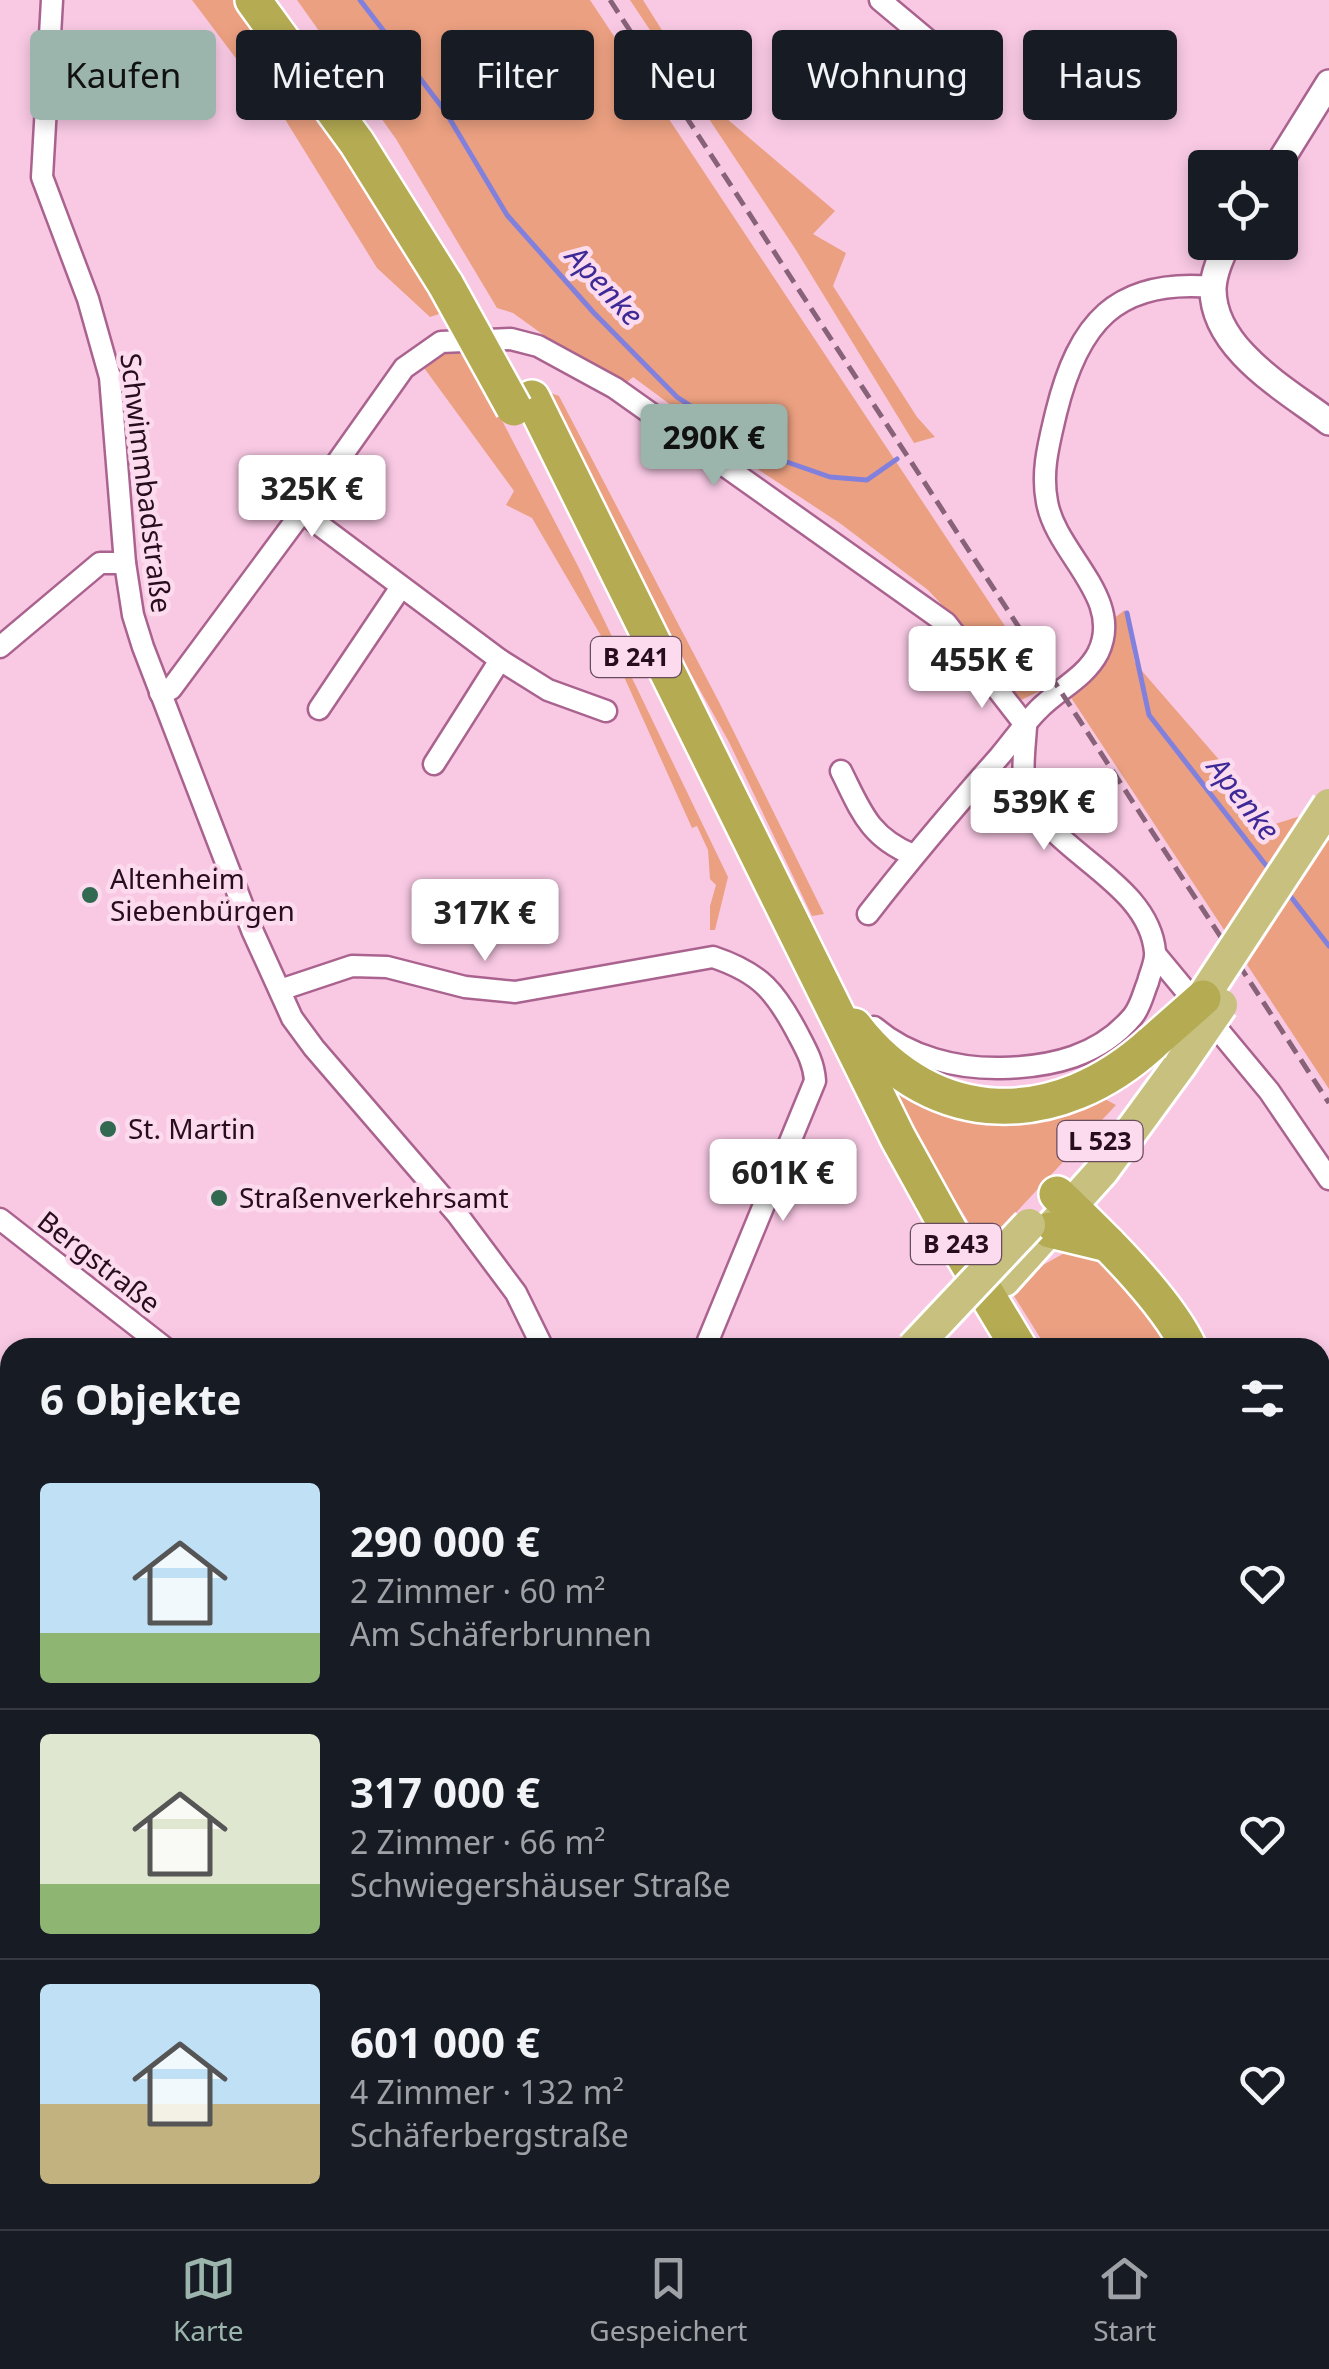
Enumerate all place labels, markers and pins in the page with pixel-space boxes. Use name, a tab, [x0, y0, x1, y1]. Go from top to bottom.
pin: 290K €	[633, 404, 795, 489]
pin: 325K €	[231, 455, 393, 540]
pin: 455K €	[901, 626, 1063, 711]
pin: 539K €	[963, 768, 1125, 853]
place label: Altenheim Siebenbürgen	[110, 859, 295, 929]
pin: 317K €	[404, 879, 566, 964]
marker: Altenheim Siebenbürgen	[79, 884, 101, 906]
place label: St. Martin	[128, 1109, 256, 1147]
marker: St. Martin	[97, 1118, 119, 1140]
pin: 601K €	[702, 1139, 864, 1224]
place label: Straßenverkehrsamt	[239, 1178, 509, 1216]
marker: Straßenverkehrsamt	[208, 1187, 230, 1209]

